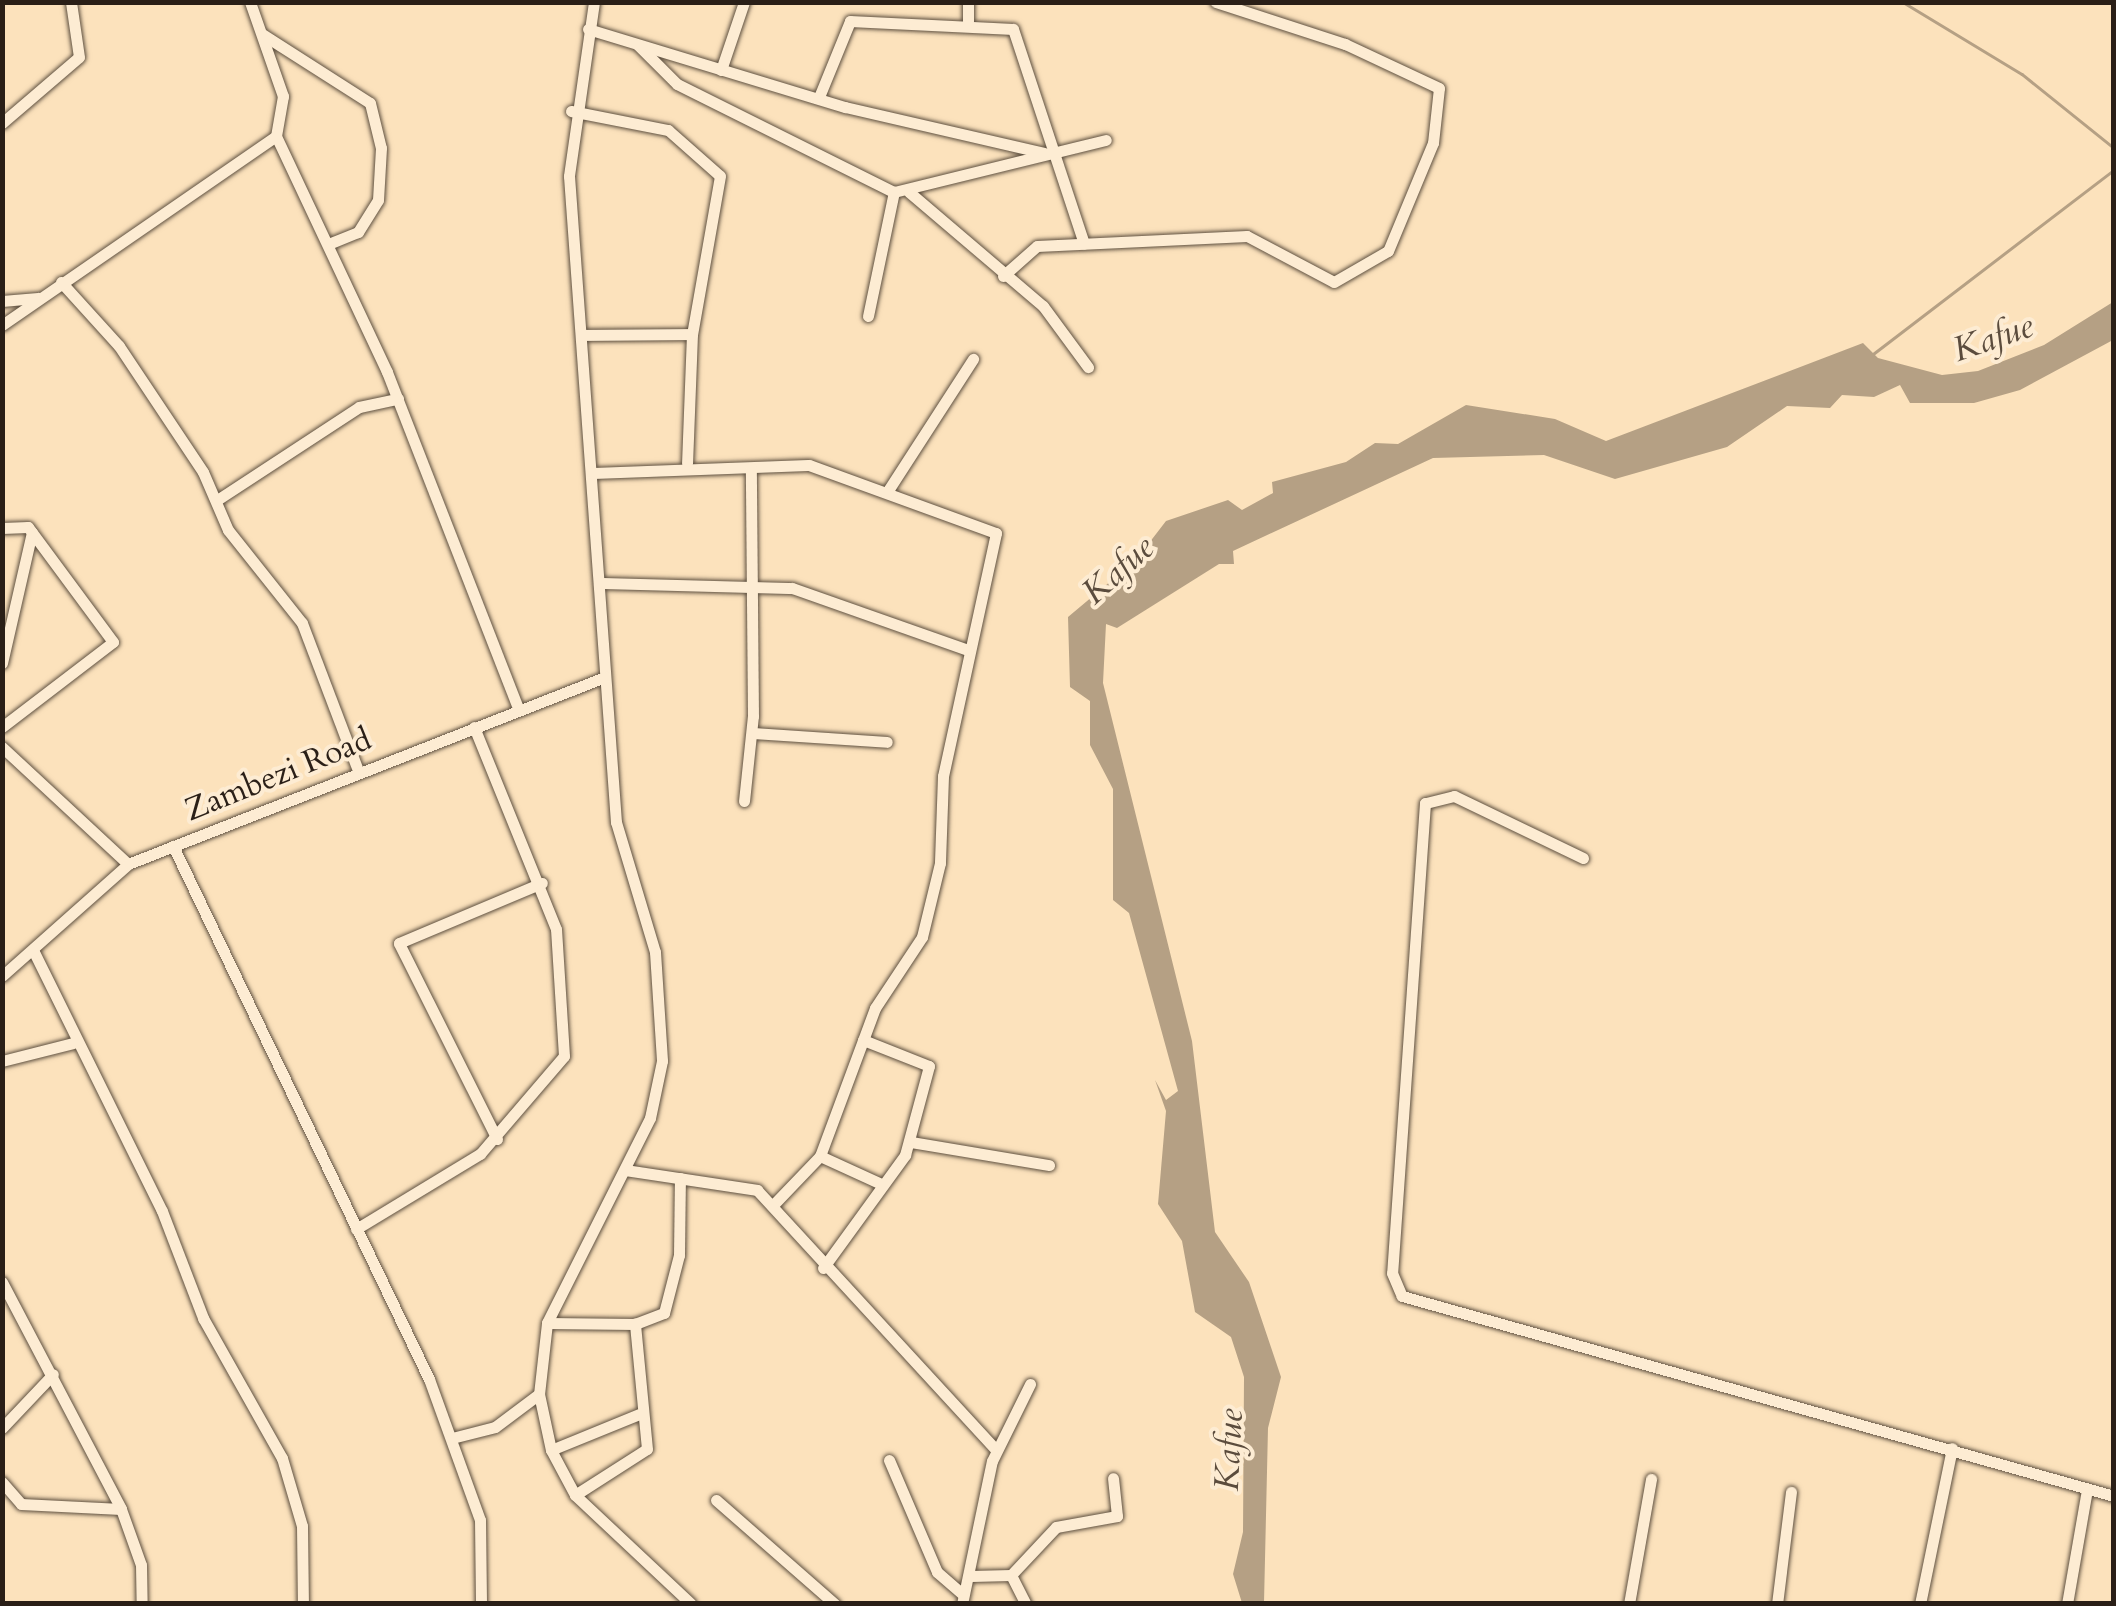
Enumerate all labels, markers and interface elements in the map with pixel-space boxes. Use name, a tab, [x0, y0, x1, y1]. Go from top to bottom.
water label: Kafue	[1947, 305, 2039, 371]
water label: Kafue	[1073, 527, 1163, 613]
street label: Zambezi Road	[179, 720, 377, 830]
water label: Kafue	[1206, 1408, 1252, 1492]

